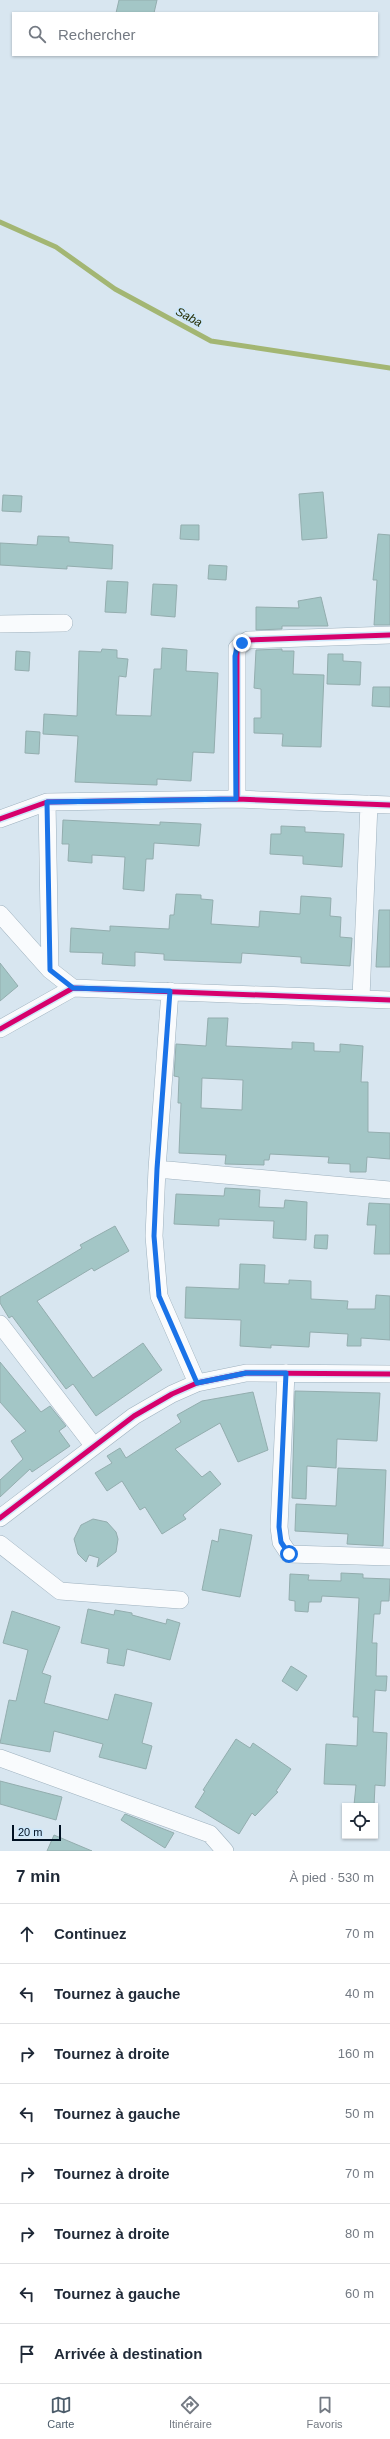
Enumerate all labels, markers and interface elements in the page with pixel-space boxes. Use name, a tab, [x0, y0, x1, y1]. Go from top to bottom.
search box	[12, 12, 378, 56]
icon: search	[26, 23, 48, 45]
text: Rechercher	[58, 26, 136, 43]
water label: Saba	[173, 304, 205, 330]
route end	[233, 634, 251, 652]
route start	[280, 1545, 298, 1563]
map controls	[342, 1803, 378, 1839]
button: locate	[342, 1803, 378, 1839]
scale bar	[12, 1823, 61, 1842]
text: 20 m	[18, 1826, 42, 1838]
text: 7 min	[16, 1867, 60, 1886]
text: À pied · 530 m	[289, 1870, 374, 1885]
icon: ahead	[16, 1923, 38, 1945]
text: Continuez	[54, 1925, 127, 1942]
text: 70 m	[345, 1926, 374, 1941]
icon: left	[16, 1983, 38, 2005]
text: Tournez à gauche	[54, 1985, 180, 2002]
text: 40 m	[345, 1986, 374, 2001]
icon: right	[16, 2043, 38, 2065]
text: Tournez à droite	[54, 2045, 170, 2062]
text: 160 m	[338, 2046, 374, 2061]
icon: left	[16, 2103, 38, 2125]
text: Tournez à gauche	[54, 2105, 180, 2122]
text: 50 m	[345, 2106, 374, 2121]
icon: right	[16, 2163, 38, 2185]
text: Tournez à droite	[54, 2165, 170, 2182]
text: 70 m	[345, 2166, 374, 2181]
icon: right	[16, 2223, 38, 2245]
text: Tournez à droite	[54, 2225, 170, 2242]
text: 80 m	[345, 2226, 374, 2241]
icon: left	[16, 2283, 38, 2305]
text: Tournez à gauche	[54, 2285, 180, 2302]
text: 60 m	[345, 2286, 374, 2301]
icon: arrive	[16, 2343, 38, 2365]
text: Arrivée à destination	[54, 2345, 202, 2362]
tab: Carte	[47, 2394, 74, 2430]
tab: Itinéraire	[169, 2394, 212, 2430]
tab: Favoris	[307, 2394, 343, 2430]

